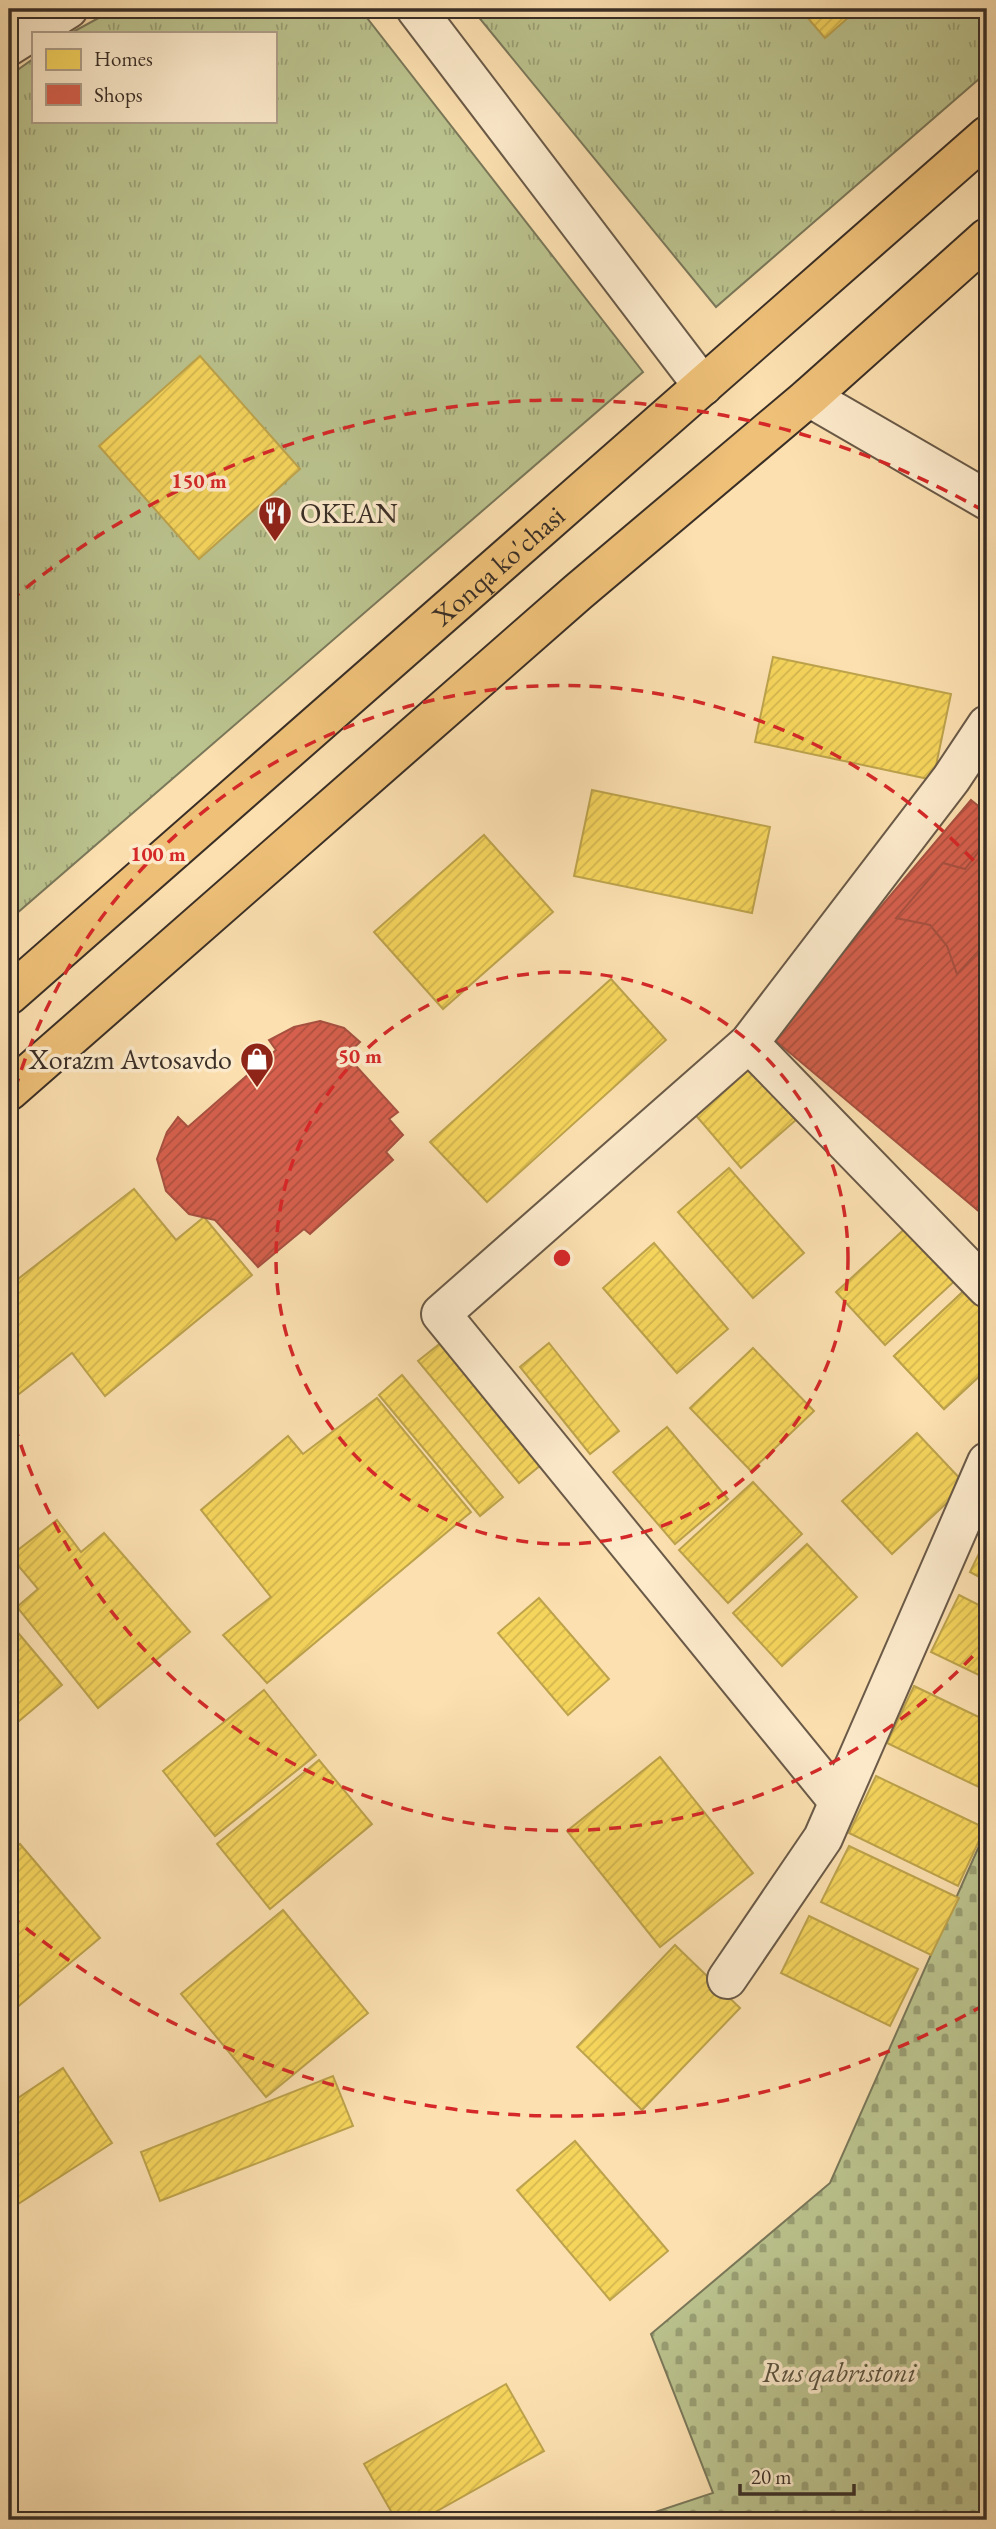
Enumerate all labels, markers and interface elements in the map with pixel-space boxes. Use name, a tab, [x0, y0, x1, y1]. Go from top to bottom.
legend	[32, 32, 276, 122]
text: Homes	[94, 45, 153, 72]
text: Shops	[94, 81, 143, 108]
text: 150 m	[171, 467, 227, 494]
restaurant icon: OKEAN	[256, 494, 294, 543]
place label: OKEAN	[300, 495, 398, 531]
street label: Xonqa ko'chasi	[423, 497, 572, 634]
text: 100 m	[130, 840, 186, 867]
shop icon: Xorazm Avtosavdo	[238, 1040, 276, 1089]
place label: Xorazm Avtosavdo	[28, 1041, 232, 1077]
text: 50 m	[338, 1042, 382, 1069]
centre of rings	[550, 1246, 574, 1270]
park label: Rus qabristoni	[762, 2354, 918, 2391]
scale bar	[740, 2452, 854, 2496]
text: 20 m	[751, 2463, 792, 2490]

